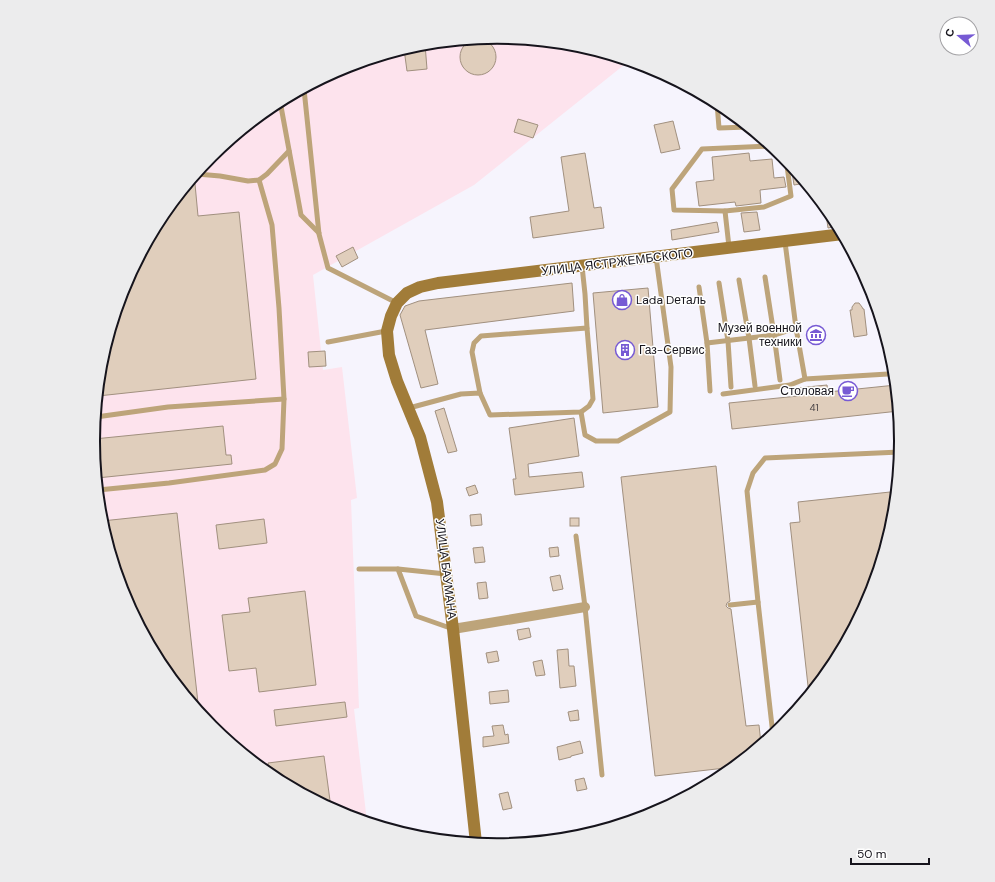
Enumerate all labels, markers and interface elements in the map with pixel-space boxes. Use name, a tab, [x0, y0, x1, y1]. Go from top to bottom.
north arrow	[939, 16, 979, 56]
text: С	[942, 27, 957, 39]
street label: УЛИЦА ЯСТРЖЕМБСКОГО	[540, 245, 694, 279]
shop icon: Lada Dеталь	[611, 289, 633, 311]
place label: Lada Dеталь	[636, 292, 706, 308]
place label: Музей военной техники	[718, 320, 802, 350]
museum icon: Музей военной техники	[805, 324, 827, 346]
building icon: Газ-Сервис	[614, 339, 636, 361]
place label: Газ-Сервис	[639, 342, 704, 358]
cafe icon: Столовая	[837, 380, 859, 402]
place label: Столовая	[780, 383, 834, 399]
house number: 41	[809, 401, 819, 414]
street label: УЛИЦА БАУМАНА	[432, 518, 460, 620]
scale bar	[851, 840, 929, 866]
text: 50 m	[857, 846, 886, 862]

